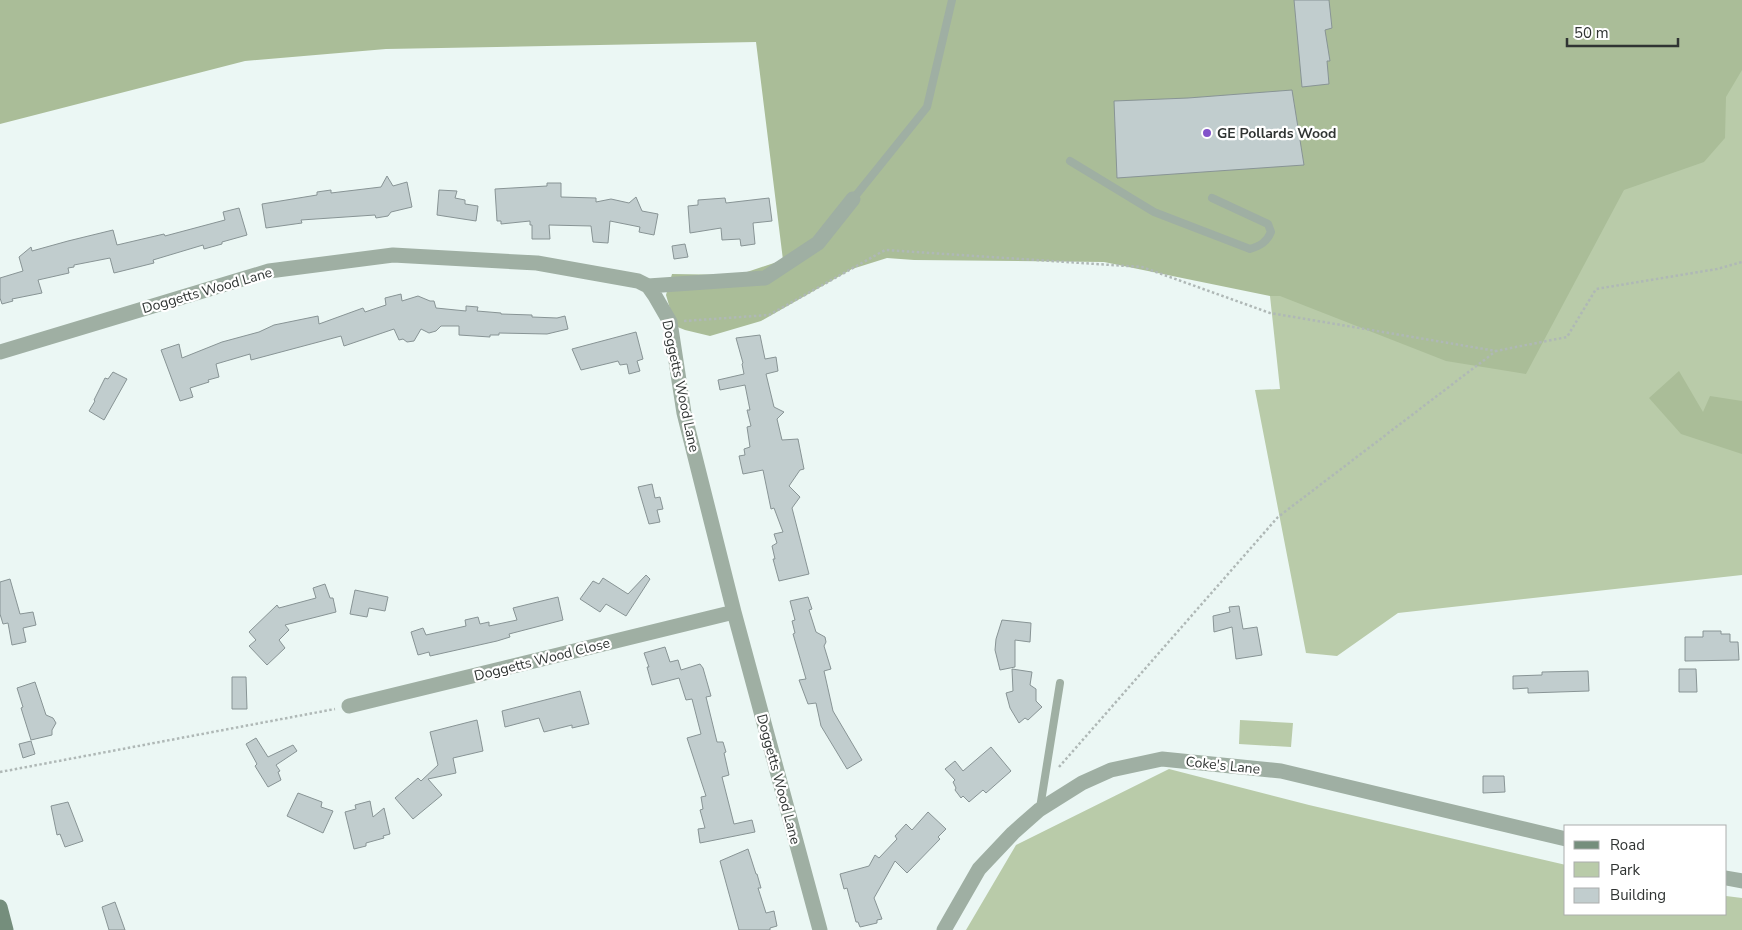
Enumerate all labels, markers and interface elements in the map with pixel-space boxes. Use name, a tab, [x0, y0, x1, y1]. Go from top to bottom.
scale bar	[1567, 15, 1678, 47]
text: 50 m	[1574, 23, 1609, 43]
place label: GE Pollards Wood	[1217, 124, 1337, 143]
marker: GE Pollards Wood	[1201, 127, 1213, 139]
street label: Doggetts Wood Lane	[140, 263, 274, 318]
street label: Doggetts Wood Lane	[657, 318, 704, 454]
street label: Doggetts Wood Close	[472, 633, 612, 686]
street label: Doggetts Wood Lane	[752, 712, 805, 846]
street label: Coke's Lane	[1185, 752, 1261, 779]
legend	[1564, 825, 1727, 915]
text: Road	[1610, 835, 1645, 855]
text: Park	[1610, 860, 1640, 880]
text: Building	[1610, 885, 1666, 905]

